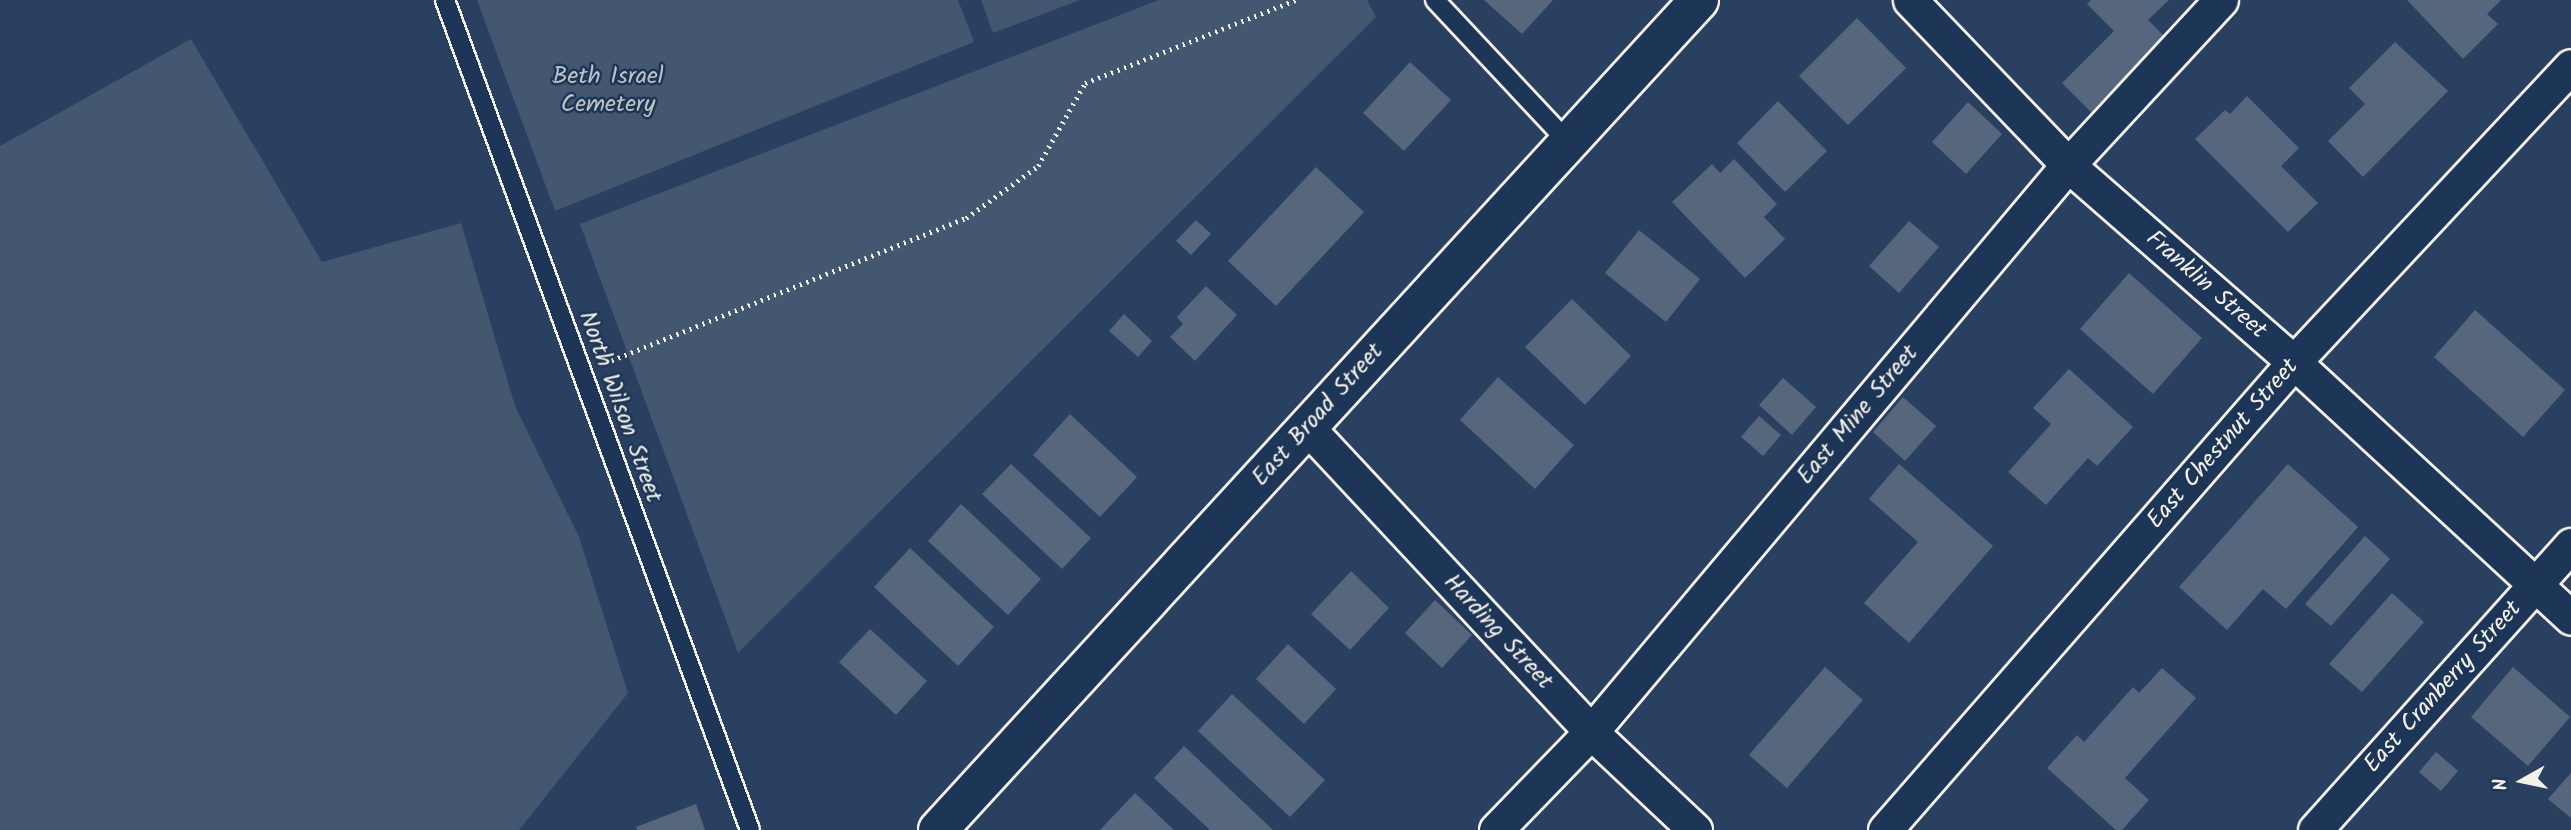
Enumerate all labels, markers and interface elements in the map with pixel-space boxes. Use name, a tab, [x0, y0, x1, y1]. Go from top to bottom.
park label: Beth Israel Cemetery	[552, 63, 664, 119]
street label: Franklin Street	[2140, 225, 2272, 345]
street label: North Wilson Street	[572, 307, 668, 507]
street label: East Broad Street	[1246, 338, 1390, 492]
street label: East Mine Street	[1791, 339, 1925, 491]
street label: East Chestnut Street	[2141, 353, 2305, 535]
street label: Harding Street	[1437, 568, 1559, 696]
street label: East Cranberry Street	[2358, 595, 2528, 779]
north arrow	[2487, 746, 2557, 816]
text: N	[2486, 776, 2517, 793]

